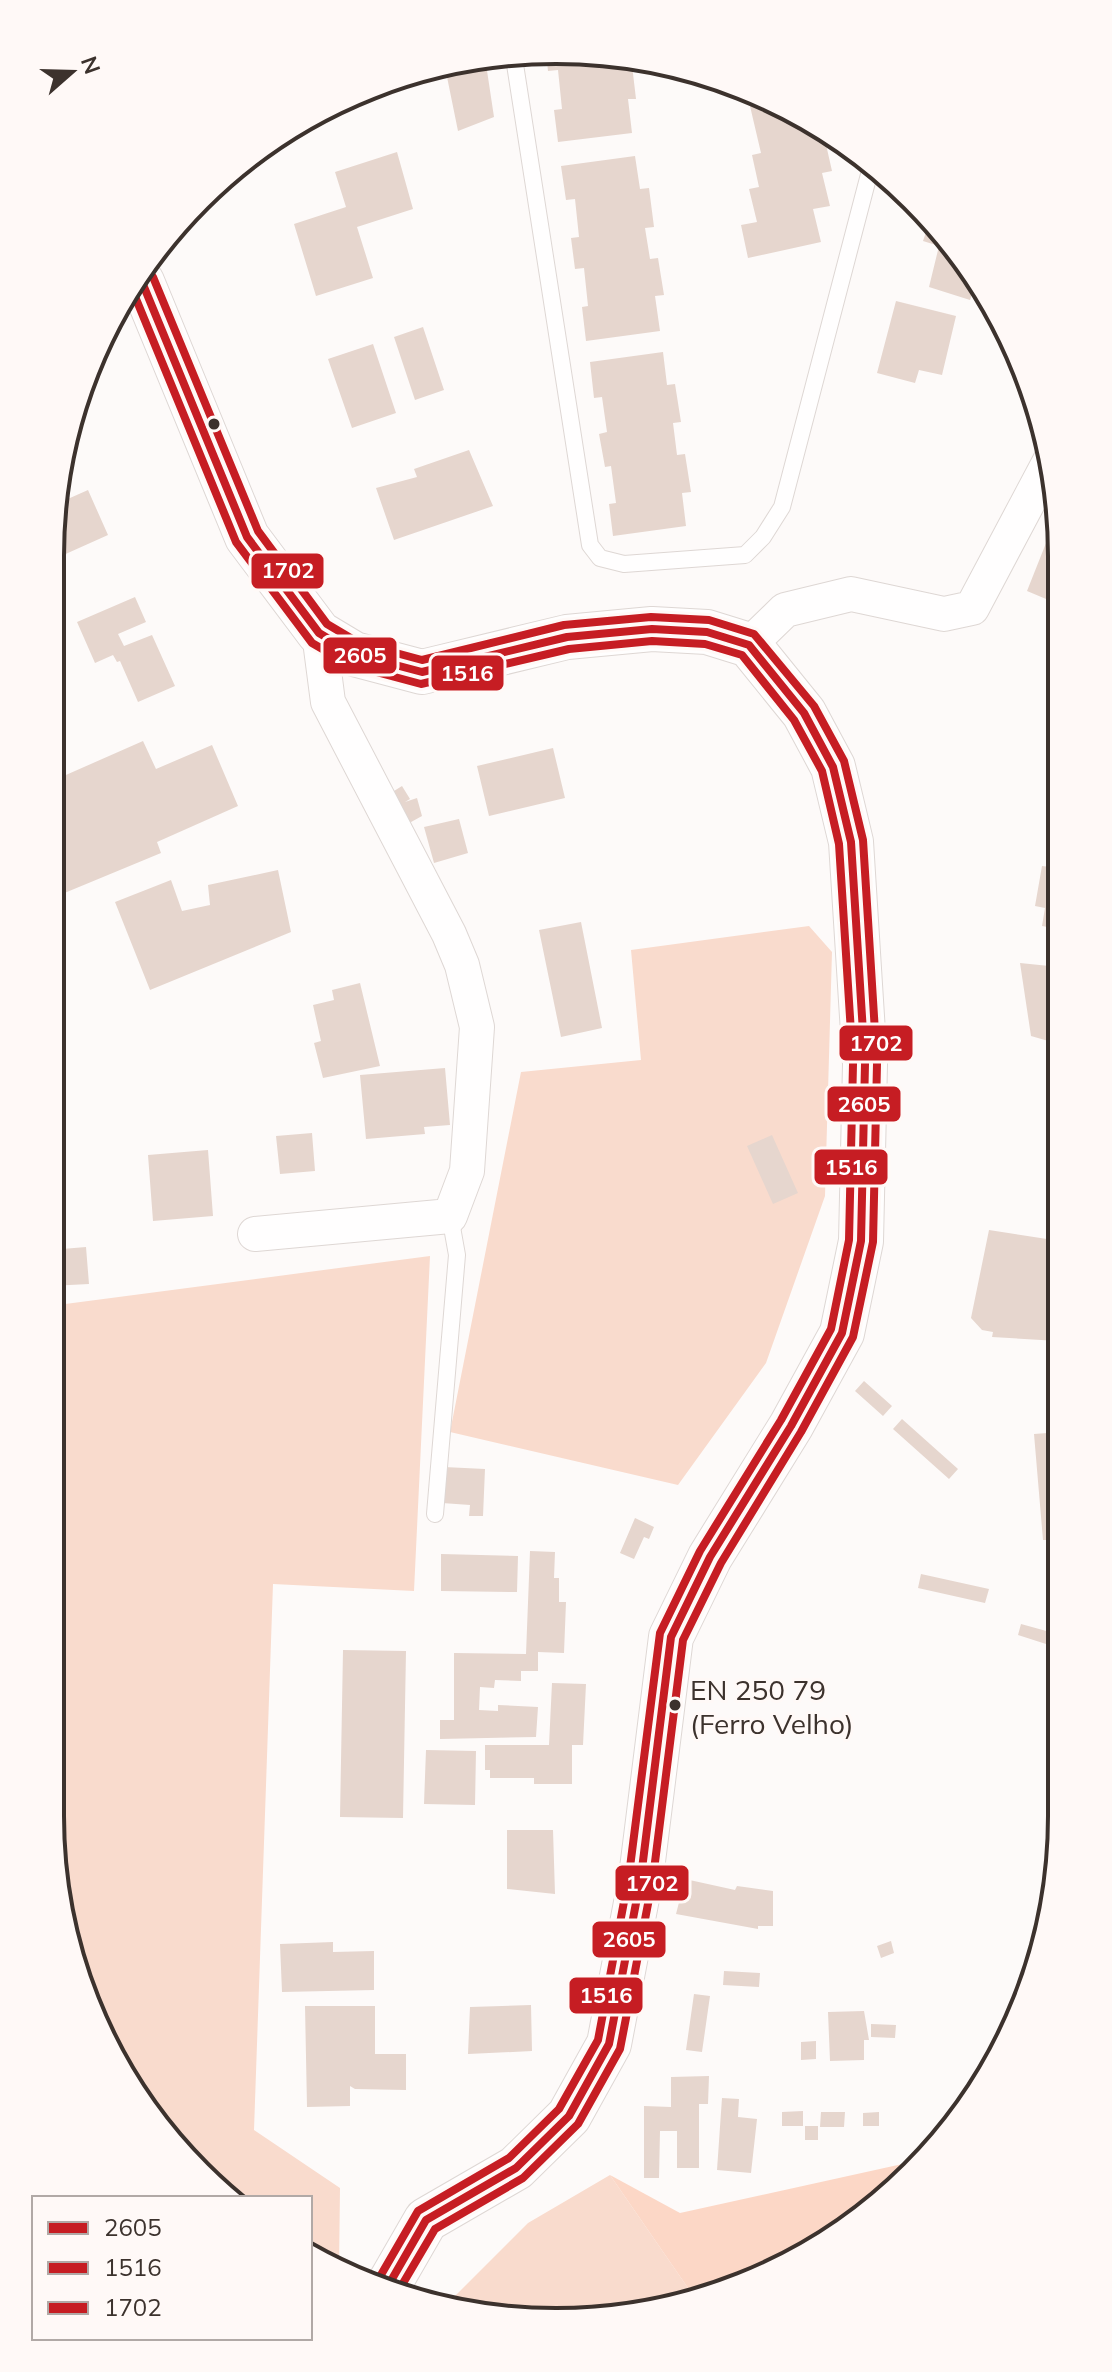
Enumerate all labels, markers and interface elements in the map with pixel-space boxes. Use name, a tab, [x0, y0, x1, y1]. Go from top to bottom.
north arrow	[32, 32, 112, 112]
text: N	[75, 53, 107, 78]
unlabelled marker	[206, 416, 222, 432]
line badge: 1702	[250, 552, 325, 590]
text: 1702	[262, 556, 314, 584]
line badge: 2605	[322, 636, 398, 675]
text: 2605	[334, 641, 386, 669]
line badge: 1516	[430, 654, 505, 692]
text: 1516	[441, 659, 493, 687]
line badge: 1702	[838, 1024, 914, 1062]
text: 1702	[850, 1029, 902, 1057]
line badge: 2605	[826, 1085, 902, 1123]
text: 2605	[838, 1090, 890, 1118]
line badge: 1516	[813, 1148, 889, 1186]
text: 1516	[825, 1153, 877, 1181]
place label: EN 250 79 (Ferro Velho)	[690, 1672, 854, 1741]
marker: EN 250 79 (Ferro Velho)	[667, 1697, 683, 1713]
line badge: 1702	[614, 1864, 690, 1902]
text: 1702	[626, 1869, 678, 1897]
line badge: 2605	[591, 1920, 667, 1959]
text: 2605	[603, 1925, 655, 1953]
line badge: 1516	[568, 1976, 644, 2015]
text: 1516	[580, 1981, 632, 2009]
legend	[32, 2196, 312, 2340]
text: 2605	[104, 2212, 162, 2242]
text: 1516	[104, 2252, 162, 2282]
text: 1702	[104, 2292, 162, 2322]

